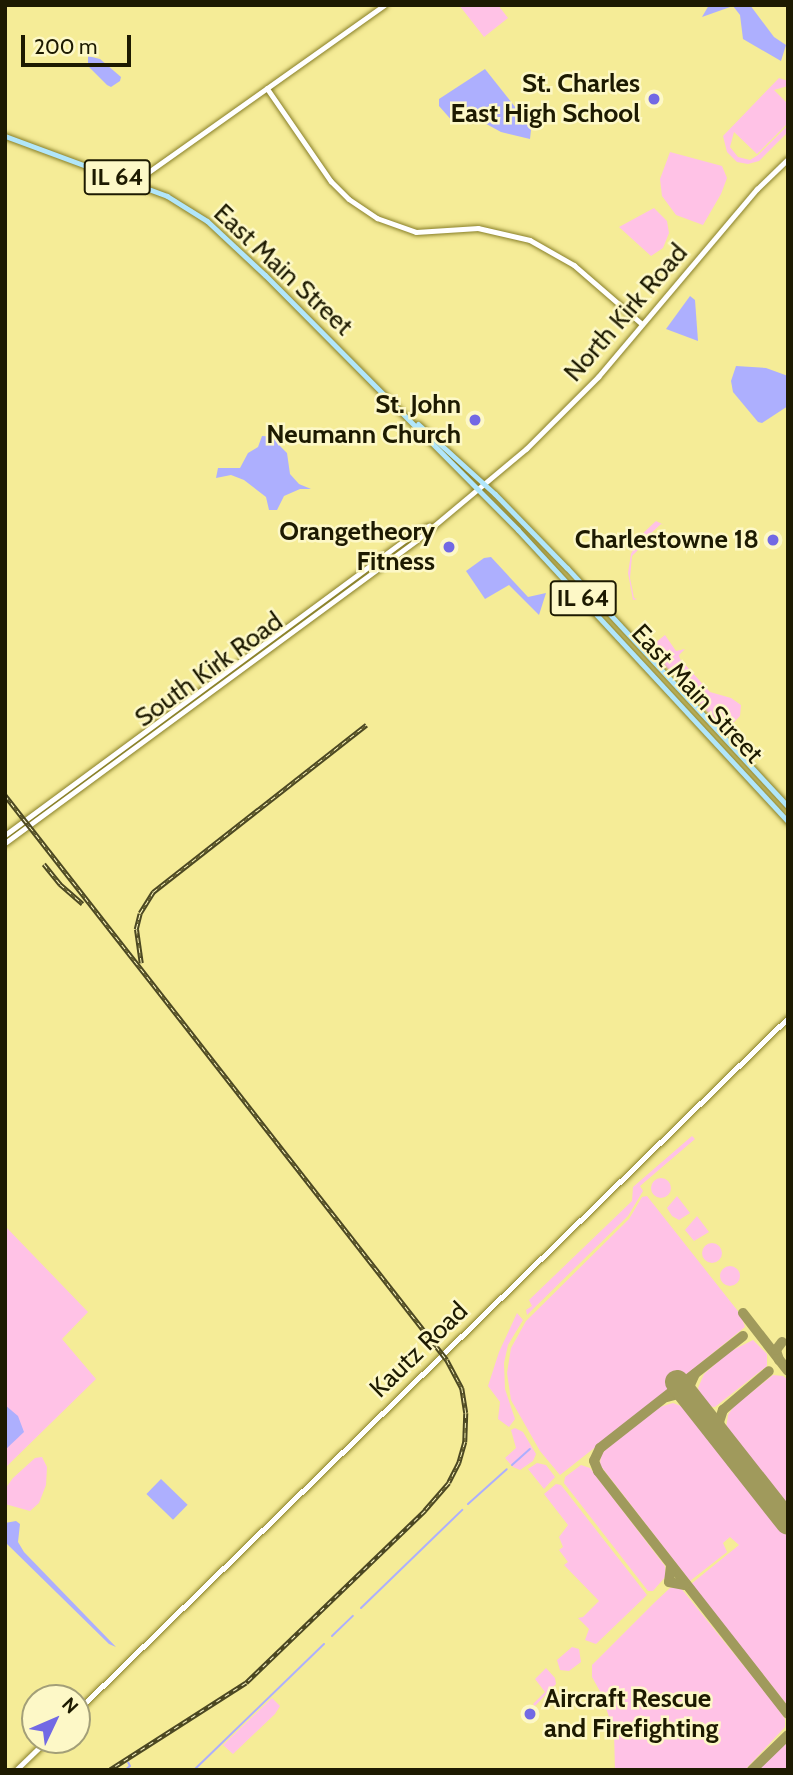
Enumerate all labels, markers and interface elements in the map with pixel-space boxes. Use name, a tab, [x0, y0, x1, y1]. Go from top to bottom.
scale bar	[24, 21, 135, 65]
text: 200 m	[34, 34, 97, 59]
place label: St. Charles East High School	[451, 68, 640, 130]
marker: St. Charles East High School	[646, 91, 662, 107]
road number: IL 64	[82, 156, 152, 197]
street label: East Main Street	[207, 198, 359, 342]
street label: North Kirk Road	[558, 238, 694, 388]
place label: St. John Neumann Church	[266, 389, 461, 450]
marker: St. John Neumann Church	[467, 412, 483, 428]
place label: Orangetheory Fitness	[279, 516, 435, 578]
place label: Charlestowne 18	[575, 524, 759, 556]
marker: Charlestowne 18	[765, 532, 781, 548]
marker: Orangetheory Fitness	[441, 539, 457, 555]
road number: IL 64	[548, 578, 618, 618]
street label: South Kirk Road	[129, 606, 289, 734]
street label: East Main Street	[625, 618, 769, 770]
street label: Kautz Road	[364, 1296, 474, 1404]
place label: Aircraft Rescue and Firefighting	[544, 1683, 719, 1744]
north arrow	[21, 1684, 91, 1754]
text: N	[57, 1693, 83, 1718]
marker: Aircraft Rescue and Firefighting	[522, 1706, 538, 1722]

